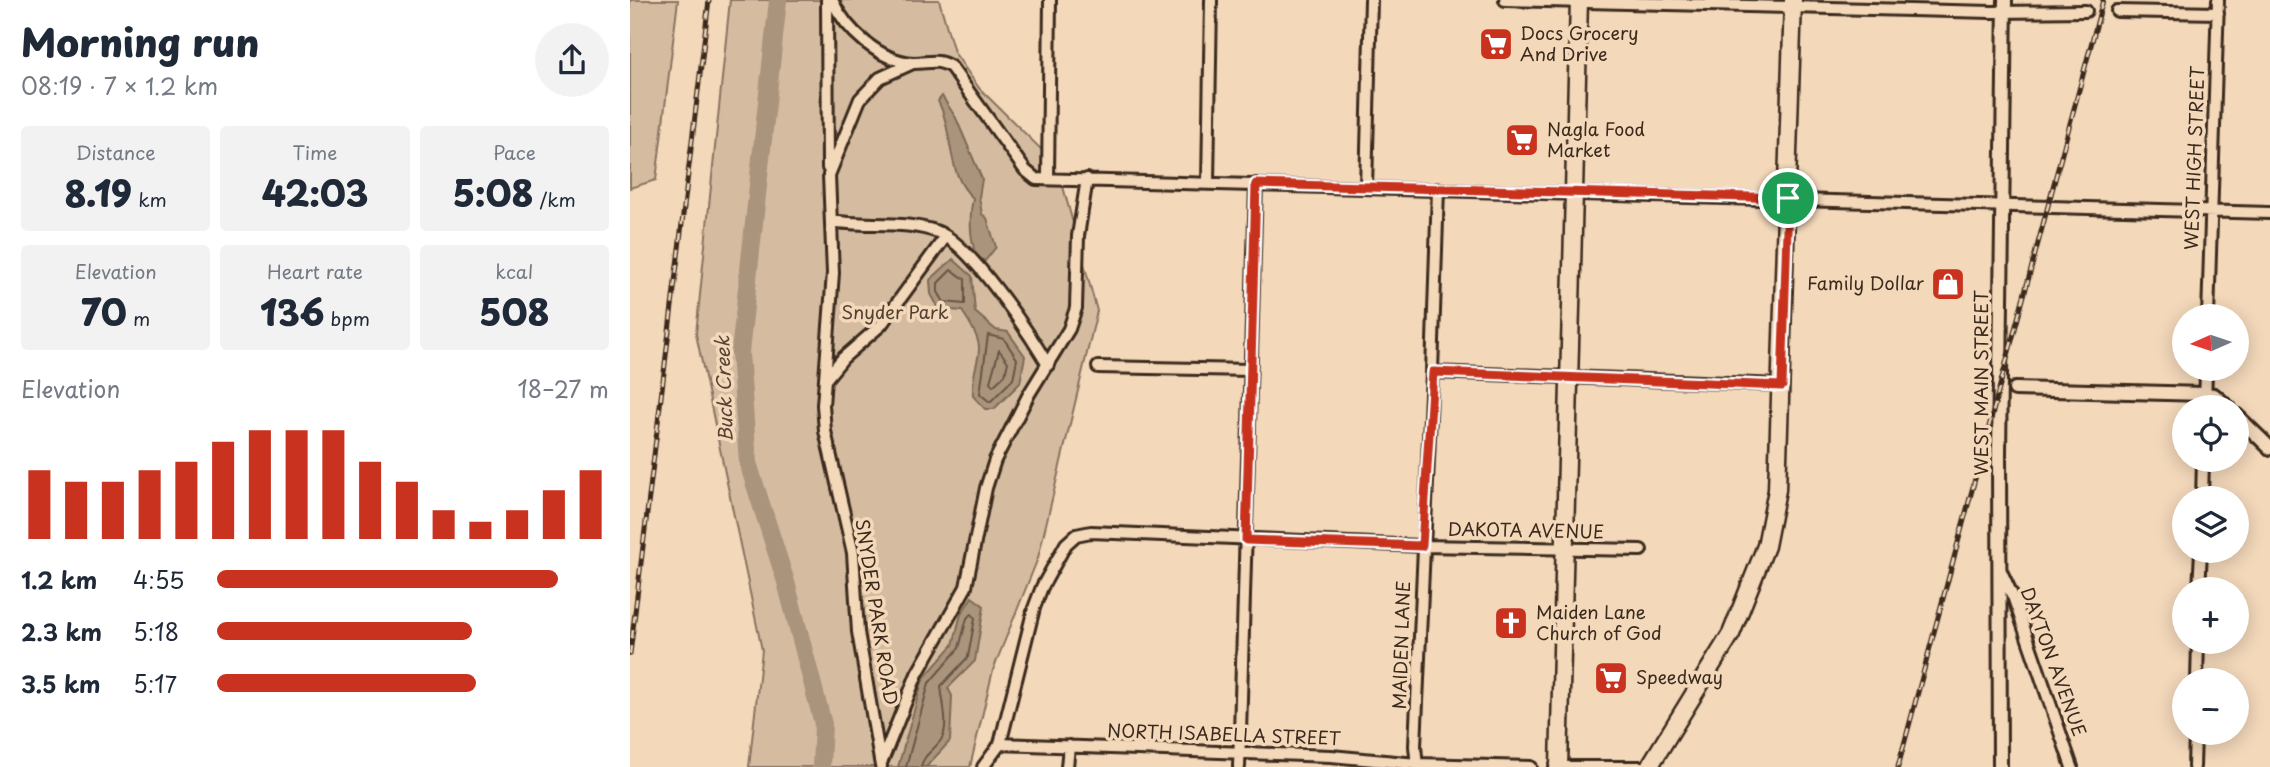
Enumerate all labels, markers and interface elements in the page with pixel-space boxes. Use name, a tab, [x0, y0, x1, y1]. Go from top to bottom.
text: Morning run	[21, 13, 259, 70]
place label: Docs Grocery And Drive	[1520, 19, 1639, 67]
button: share	[535, 23, 609, 97]
supermarket icon: Docs Grocery And Drive	[1477, 25, 1515, 63]
street label: WEST HIGH STREET	[2177, 65, 2210, 250]
text: 08:19 · 7 × 1.2 km	[21, 68, 218, 103]
place label: Nagla Food Market	[1547, 115, 1645, 163]
supermarket icon: Nagla Food Market	[1503, 121, 1541, 159]
text: Distance	[76, 138, 156, 166]
text: Time	[293, 138, 337, 166]
text: Pace	[493, 138, 536, 166]
text: 8.19	[64, 166, 132, 219]
text: 42:03	[262, 166, 368, 219]
text: 5:08	[453, 166, 533, 219]
pin	[1758, 168, 1818, 228]
icon: arrive	[1769, 179, 1807, 217]
text: km	[132, 185, 167, 213]
text: /km	[533, 185, 576, 213]
text: Elevation	[75, 257, 157, 285]
text: Heart rate	[267, 257, 363, 285]
text: kcal	[495, 257, 533, 285]
shop icon: Family Dollar	[1929, 265, 1967, 303]
place label: Family Dollar	[1807, 269, 1925, 296]
text: 70	[81, 285, 127, 338]
text: 136	[260, 285, 324, 338]
text: 508	[479, 285, 549, 338]
street label: WEST MAIN STREET	[1967, 289, 1994, 476]
park label: Snyder Park	[841, 298, 949, 325]
text: m	[127, 304, 150, 332]
text: bpm	[324, 304, 370, 332]
north arrow	[2172, 304, 2249, 382]
map controls	[2172, 304, 2249, 745]
water label: Buck Creek	[707, 334, 739, 443]
text: Elevation	[21, 371, 120, 406]
text: 18–27 m	[517, 371, 609, 406]
button: locate	[2172, 395, 2249, 472]
button: layers	[2172, 486, 2249, 563]
street label: DAKOTA AVENUE	[1448, 515, 1604, 544]
street label: SNYDER PARK ROAD	[849, 517, 906, 707]
text: 1.2 km	[21, 562, 97, 597]
text: 4:55	[133, 562, 184, 597]
button: +	[2172, 577, 2249, 654]
street label: MAIDEN LANE	[1385, 580, 1416, 710]
street label: DAYTON AVENUE	[2015, 583, 2094, 740]
place label: Maiden Lane Church of God	[1536, 598, 1662, 646]
church icon: Maiden Lane Church of God	[1492, 604, 1530, 642]
text: 2.3 km	[21, 614, 102, 649]
text: 5:18	[133, 614, 179, 649]
supermarket icon: Speedway	[1592, 659, 1630, 697]
place label: Speedway	[1636, 663, 1723, 690]
text: 3.5 km	[21, 666, 101, 701]
text: 5:17	[133, 666, 177, 701]
button: −	[2172, 668, 2249, 745]
street label: NORTH ISABELLA STREET	[1107, 716, 1342, 751]

